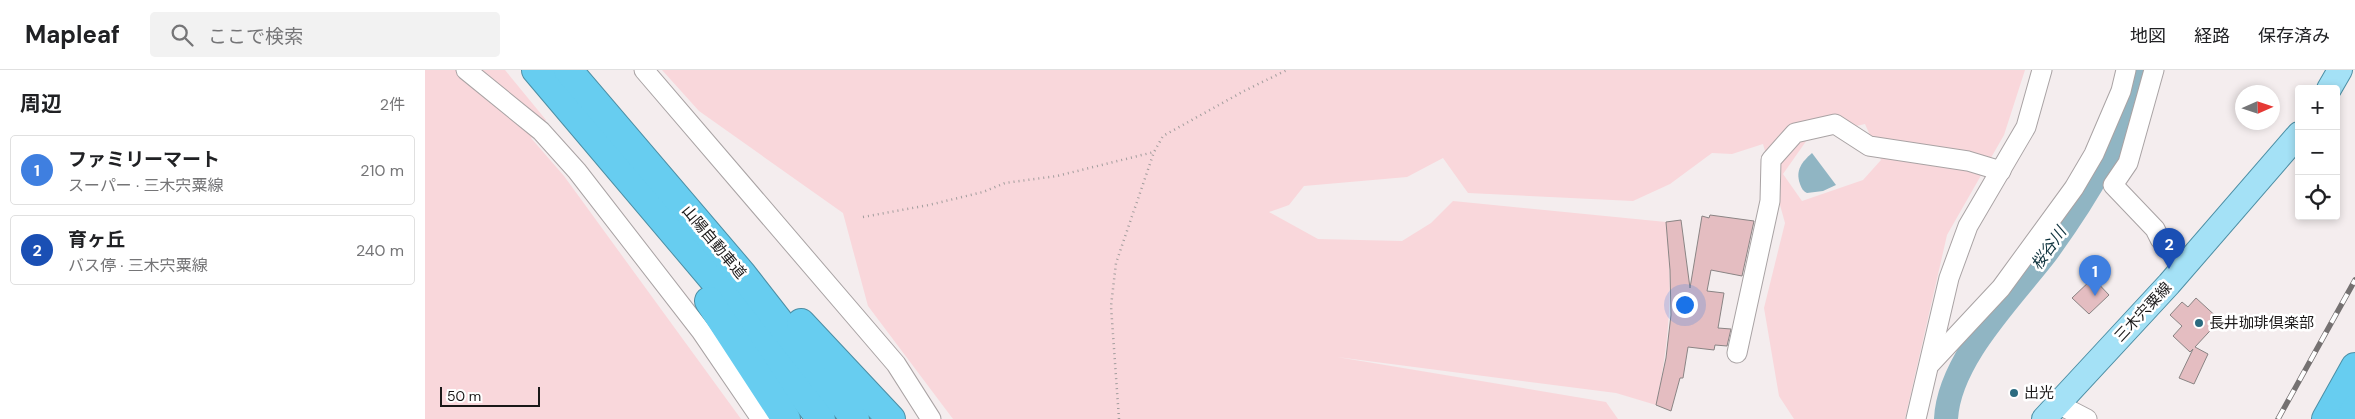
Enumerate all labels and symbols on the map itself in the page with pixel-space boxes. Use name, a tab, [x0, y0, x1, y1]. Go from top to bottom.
north arrow	[2235, 85, 2280, 130]
street label: 山陽自動車道	[677, 201, 751, 283]
water label: 桜谷川	[2026, 221, 2072, 274]
pin: 2	[2153, 228, 2185, 269]
pin: 1	[2079, 255, 2111, 296]
street label: 三木宍粟線	[2110, 278, 2176, 346]
your location	[1672, 292, 1698, 318]
place label: 長井珈琲倶楽部	[2209, 313, 2314, 333]
marker: 長井珈琲倶楽部	[2193, 317, 2205, 329]
place label: 出光	[2024, 383, 2054, 403]
scale bar	[440, 384, 540, 407]
marker: 出光	[2008, 387, 2020, 399]

